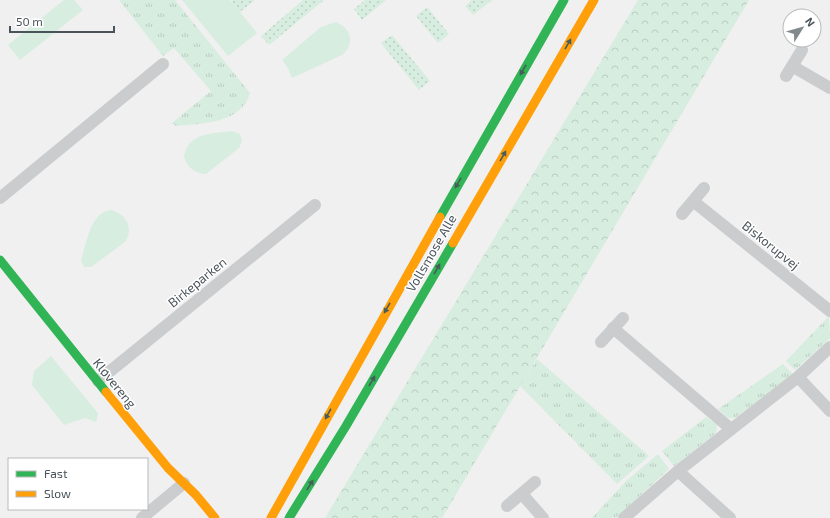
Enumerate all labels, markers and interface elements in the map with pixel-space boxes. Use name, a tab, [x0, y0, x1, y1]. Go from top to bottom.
scale bar	[10, 8, 114, 34]
north arrow	[782, 8, 822, 48]
text: 50 m	[16, 14, 43, 28]
text: N	[803, 15, 818, 29]
one-way arrow	[565, 38, 572, 50]
one-way arrow	[520, 64, 527, 76]
one-way arrow	[499, 151, 506, 162]
one-way arrow	[455, 177, 462, 189]
street label: Vollsmose Alle	[402, 211, 460, 295]
street label: Biskorupvej	[739, 217, 803, 273]
street label: Birkeparken	[164, 254, 230, 310]
one-way arrow	[434, 263, 441, 275]
one-way arrow	[384, 302, 391, 314]
street label: Kløvereng	[90, 355, 140, 411]
one-way arrow	[369, 375, 376, 387]
one-way arrow	[325, 408, 332, 420]
legend	[8, 458, 148, 510]
text: Fast	[44, 466, 68, 480]
one-way arrow	[306, 480, 314, 490]
text: Slow	[44, 486, 71, 500]

